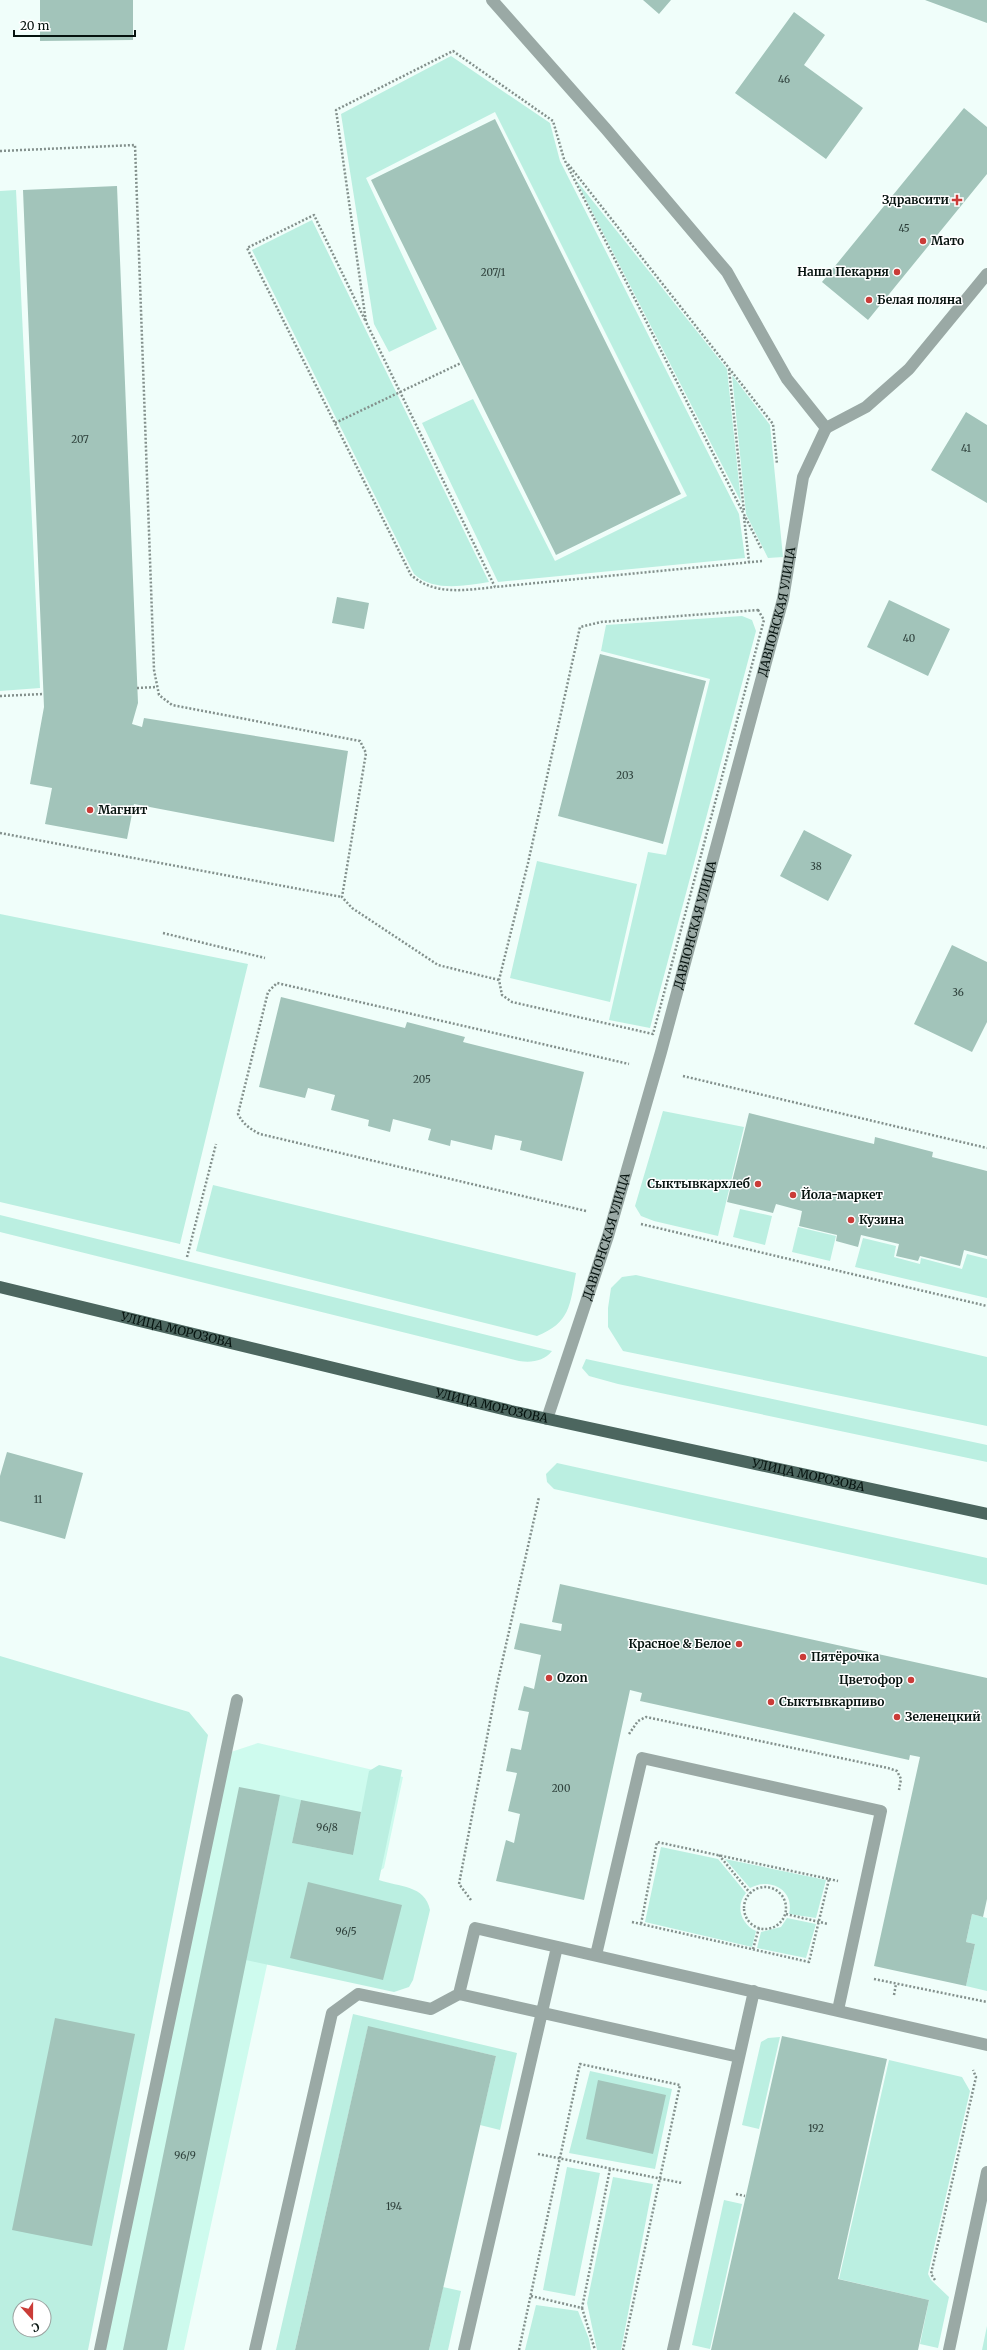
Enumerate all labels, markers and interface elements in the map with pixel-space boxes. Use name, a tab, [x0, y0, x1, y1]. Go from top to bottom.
scale bar	[14, 12, 135, 38]
text: 20 m	[20, 18, 49, 33]
house number: 46	[778, 73, 790, 86]
place label: Здравсити	[882, 192, 950, 207]
marker: Здравсити	[952, 195, 962, 205]
house number: 45	[898, 222, 910, 235]
place label: Мато	[931, 233, 964, 248]
marker: Мато	[918, 236, 928, 246]
place label: Наша Пекарня	[797, 264, 889, 279]
house number: 207/1	[481, 266, 506, 279]
marker: Наша Пекарня	[892, 267, 902, 277]
place label: Белая поляна	[877, 292, 962, 307]
marker: Белая поляна	[864, 295, 874, 305]
house number: 207	[71, 433, 89, 446]
house number: 41	[961, 442, 971, 455]
street label: ДАВПОНСКАЯ УЛИЦА	[755, 545, 799, 678]
house number: 40	[903, 632, 915, 645]
house number: 203	[616, 769, 634, 782]
place label: Магнит	[98, 802, 148, 817]
marker: Магнит	[85, 805, 95, 815]
street label: ДАВПОНСКАЯ УЛИЦА	[670, 858, 719, 991]
house number: 38	[810, 860, 822, 873]
house number: 36	[952, 986, 964, 999]
house number: 205	[413, 1073, 431, 1086]
street label: ДАВПОНСКАЯ УЛИЦА	[579, 1170, 633, 1302]
place label: Сыктывкархлеб	[647, 1176, 750, 1191]
marker: Сыктывкархлеб	[753, 1179, 763, 1189]
place label: Йола-маркет	[801, 1187, 883, 1202]
marker: Йола-маркет	[788, 1190, 798, 1200]
place label: Кузина	[859, 1212, 904, 1227]
marker: Кузина	[846, 1215, 856, 1225]
street label: УЛИЦА МОРОЗОВА	[118, 1308, 235, 1350]
street label: УЛИЦА МОРОЗОВА	[433, 1385, 550, 1426]
street label: УЛИЦА МОРОЗОВА	[750, 1455, 867, 1494]
house number: 11	[34, 1493, 43, 1506]
place label: Красное & Белое	[629, 1636, 732, 1651]
marker: Красное & Белое	[734, 1639, 744, 1649]
place label: Пятёрочка	[811, 1649, 880, 1664]
marker: Пятёрочка	[798, 1652, 808, 1662]
place label: Ozon	[557, 1670, 588, 1685]
place label: Цветофор	[839, 1672, 903, 1687]
marker: Ozon	[544, 1673, 554, 1683]
marker: Цветофор	[906, 1675, 916, 1685]
place label: Сыктывкарпиво	[779, 1694, 884, 1709]
marker: Сыктывкарпиво	[766, 1697, 776, 1707]
place label: Зеленецкий	[905, 1709, 981, 1724]
marker: Зеленецкий	[892, 1712, 902, 1722]
house number: 200	[552, 1782, 570, 1795]
house number: 96/8	[316, 1821, 338, 1834]
house number: 96/5	[335, 1925, 357, 1938]
house number: 192	[808, 2122, 824, 2135]
house number: 96/9	[174, 2149, 196, 2162]
house number: 194	[386, 2200, 402, 2213]
north arrow	[12, 2298, 52, 2338]
text: С	[30, 2319, 41, 2335]

